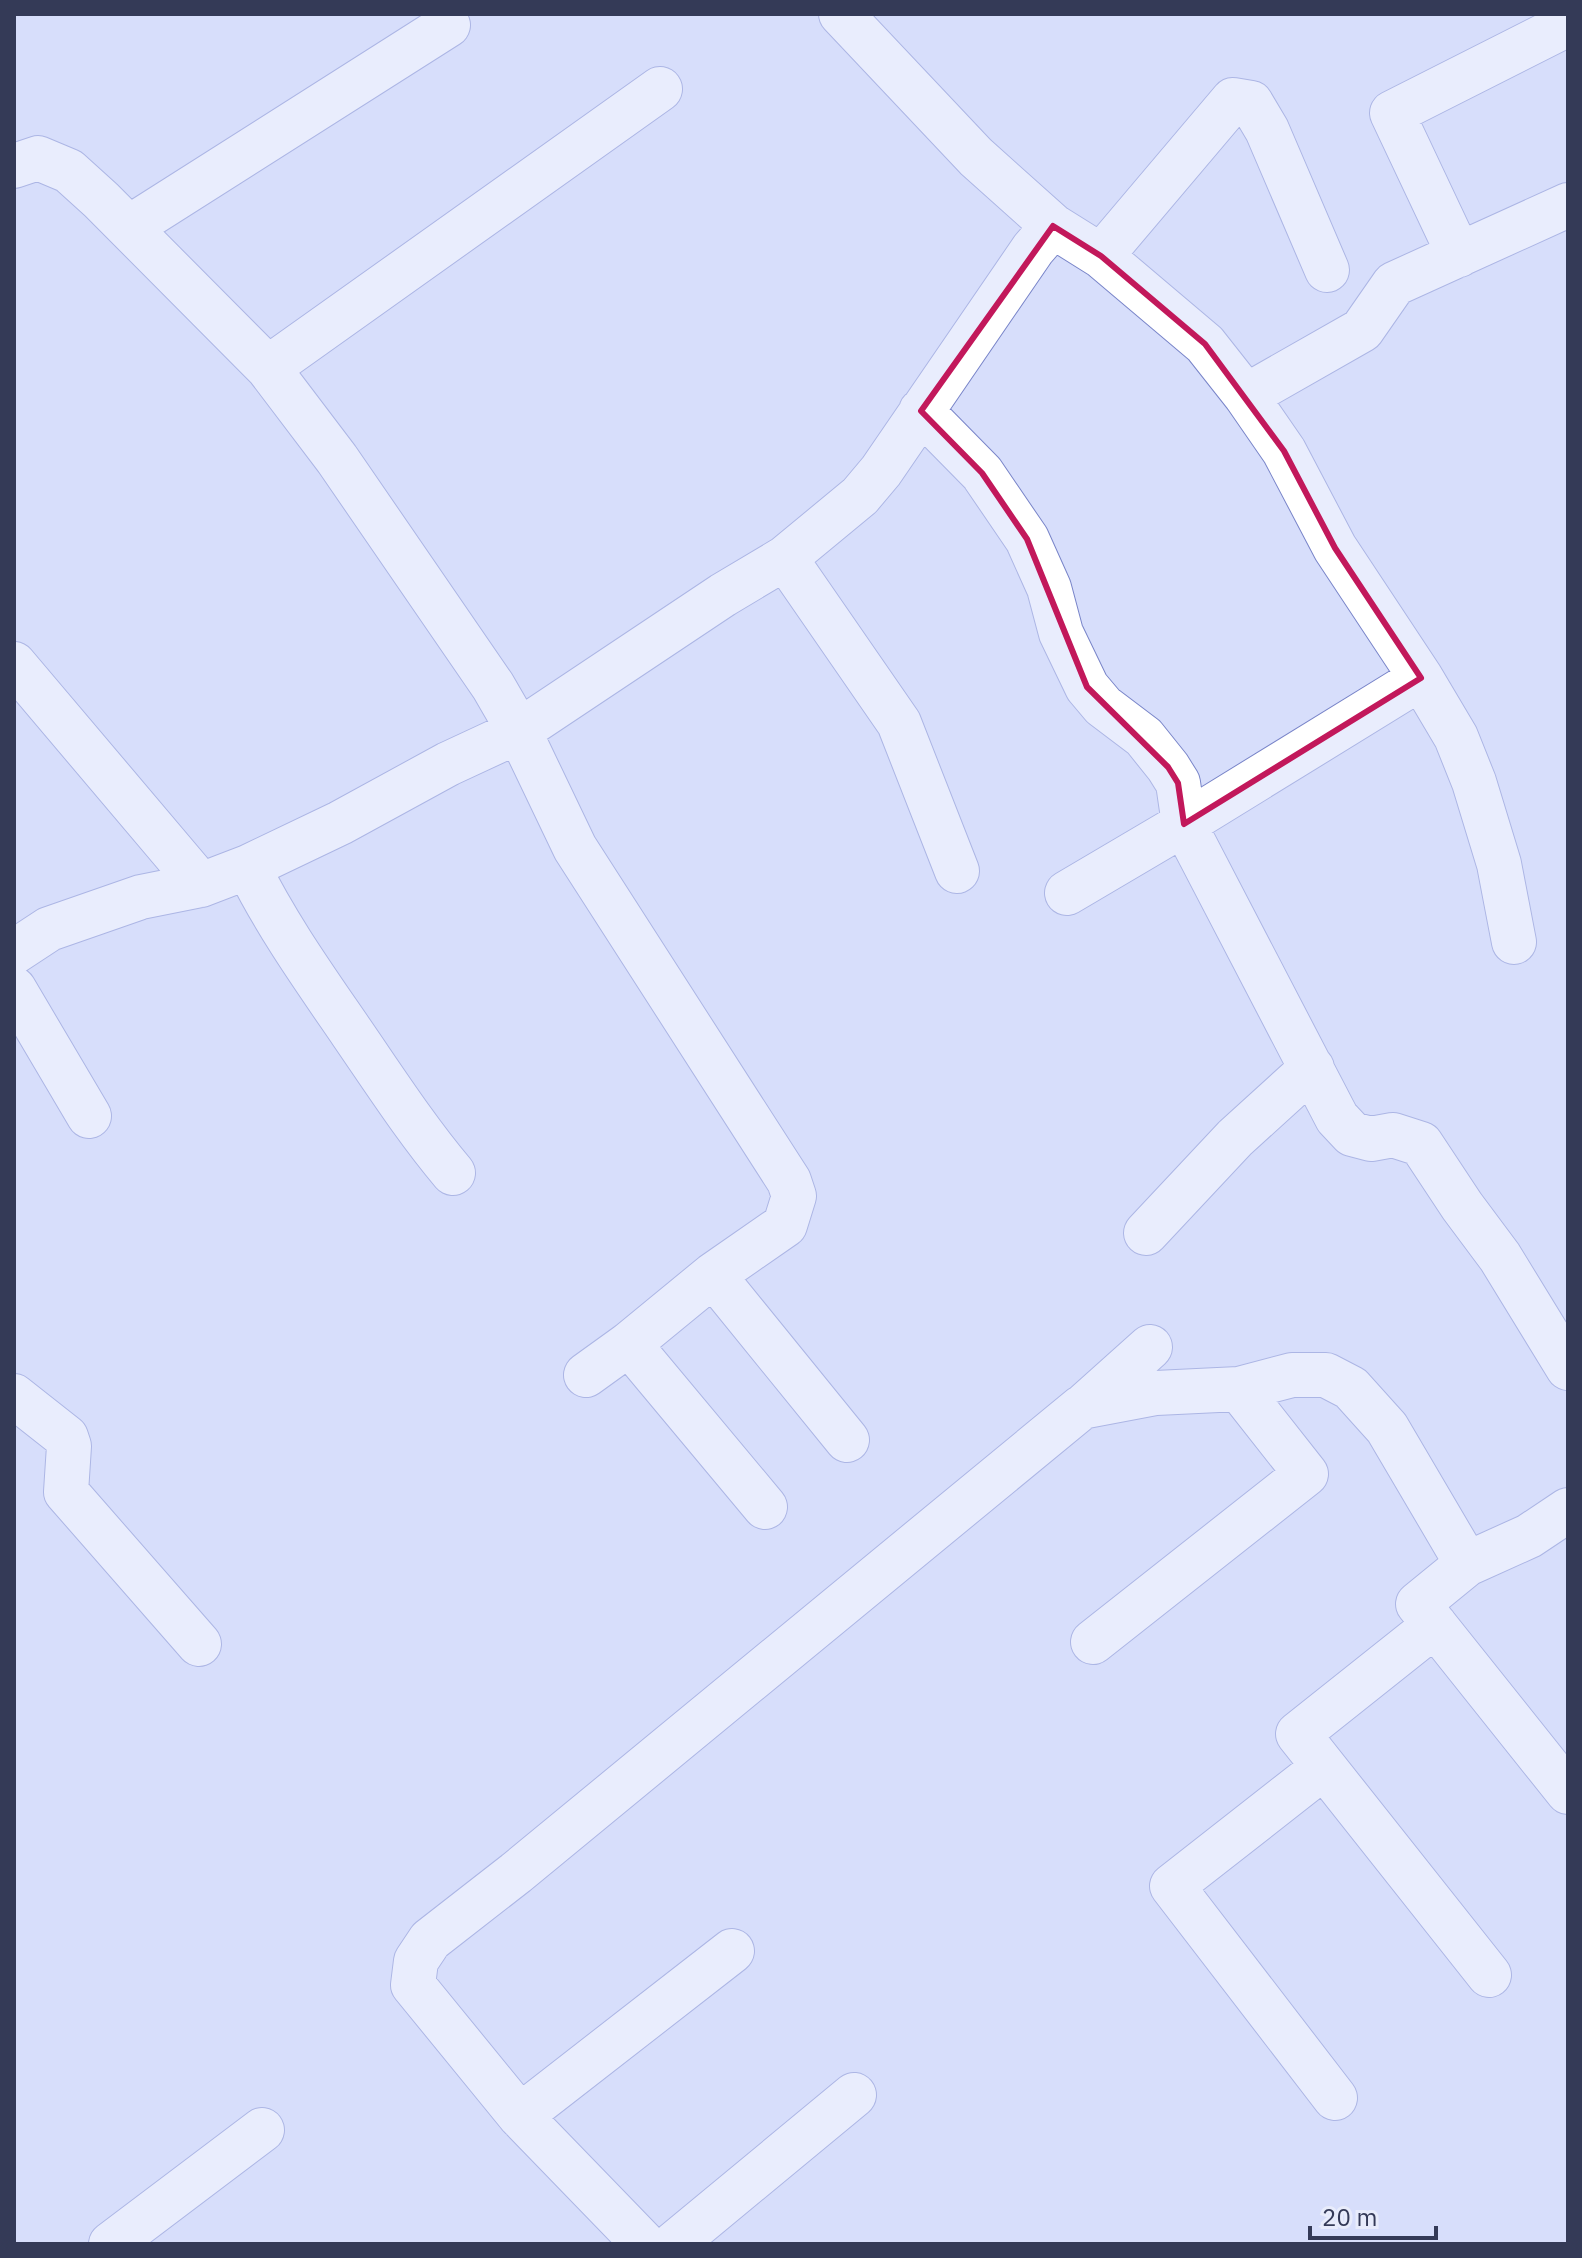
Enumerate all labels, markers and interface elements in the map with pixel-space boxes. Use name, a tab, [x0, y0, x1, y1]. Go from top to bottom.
scale bar	[1310, 2190, 1436, 2240]
text: 20 m	[1322, 2201, 1377, 2233]

